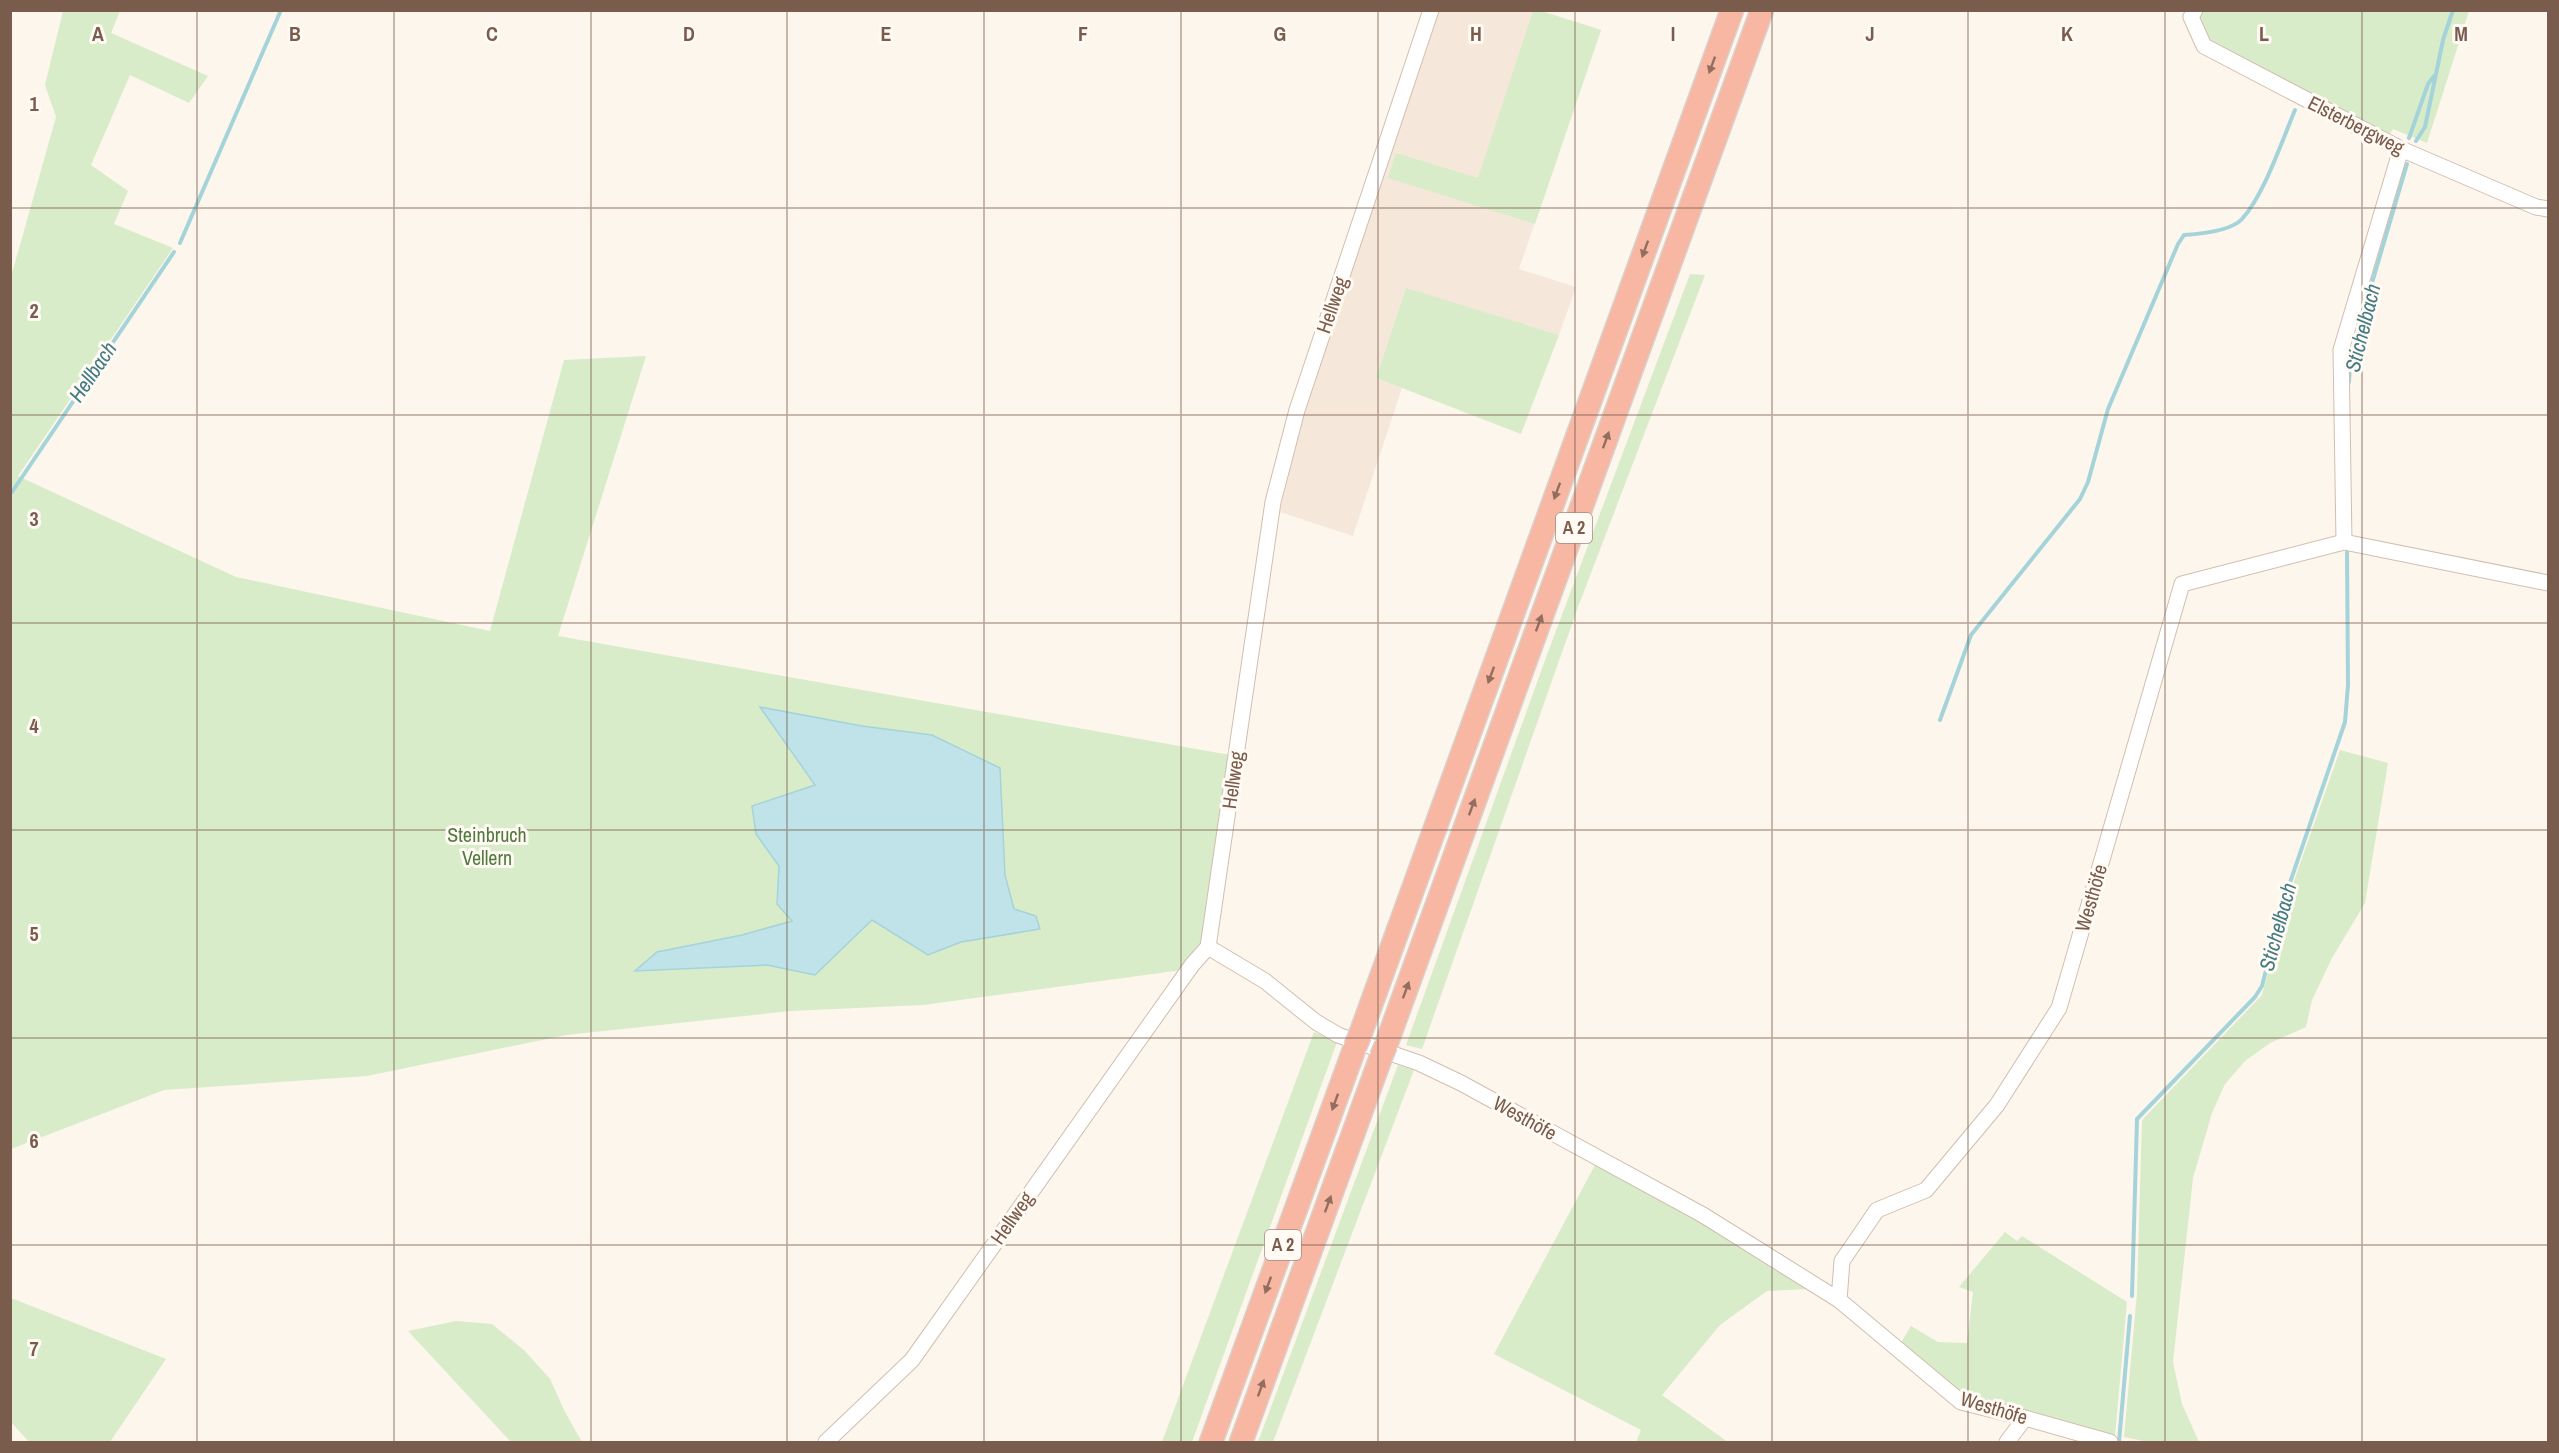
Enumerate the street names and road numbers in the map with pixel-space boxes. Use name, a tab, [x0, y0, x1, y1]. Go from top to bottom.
street label: Elsterbergweg	[2303, 89, 2409, 160]
street label: Hellweg	[1309, 273, 1354, 337]
road number: A 2	[1556, 513, 1592, 543]
street label: Hellweg	[1215, 749, 1250, 811]
street label: Westhöfe	[2068, 861, 2113, 935]
street label: Westhöfe	[1489, 1089, 1562, 1146]
street label: Hellweg	[984, 1186, 1039, 1249]
road number: A 2	[1265, 1230, 1301, 1260]
street label: Westhöfe	[1957, 1385, 2031, 1431]

